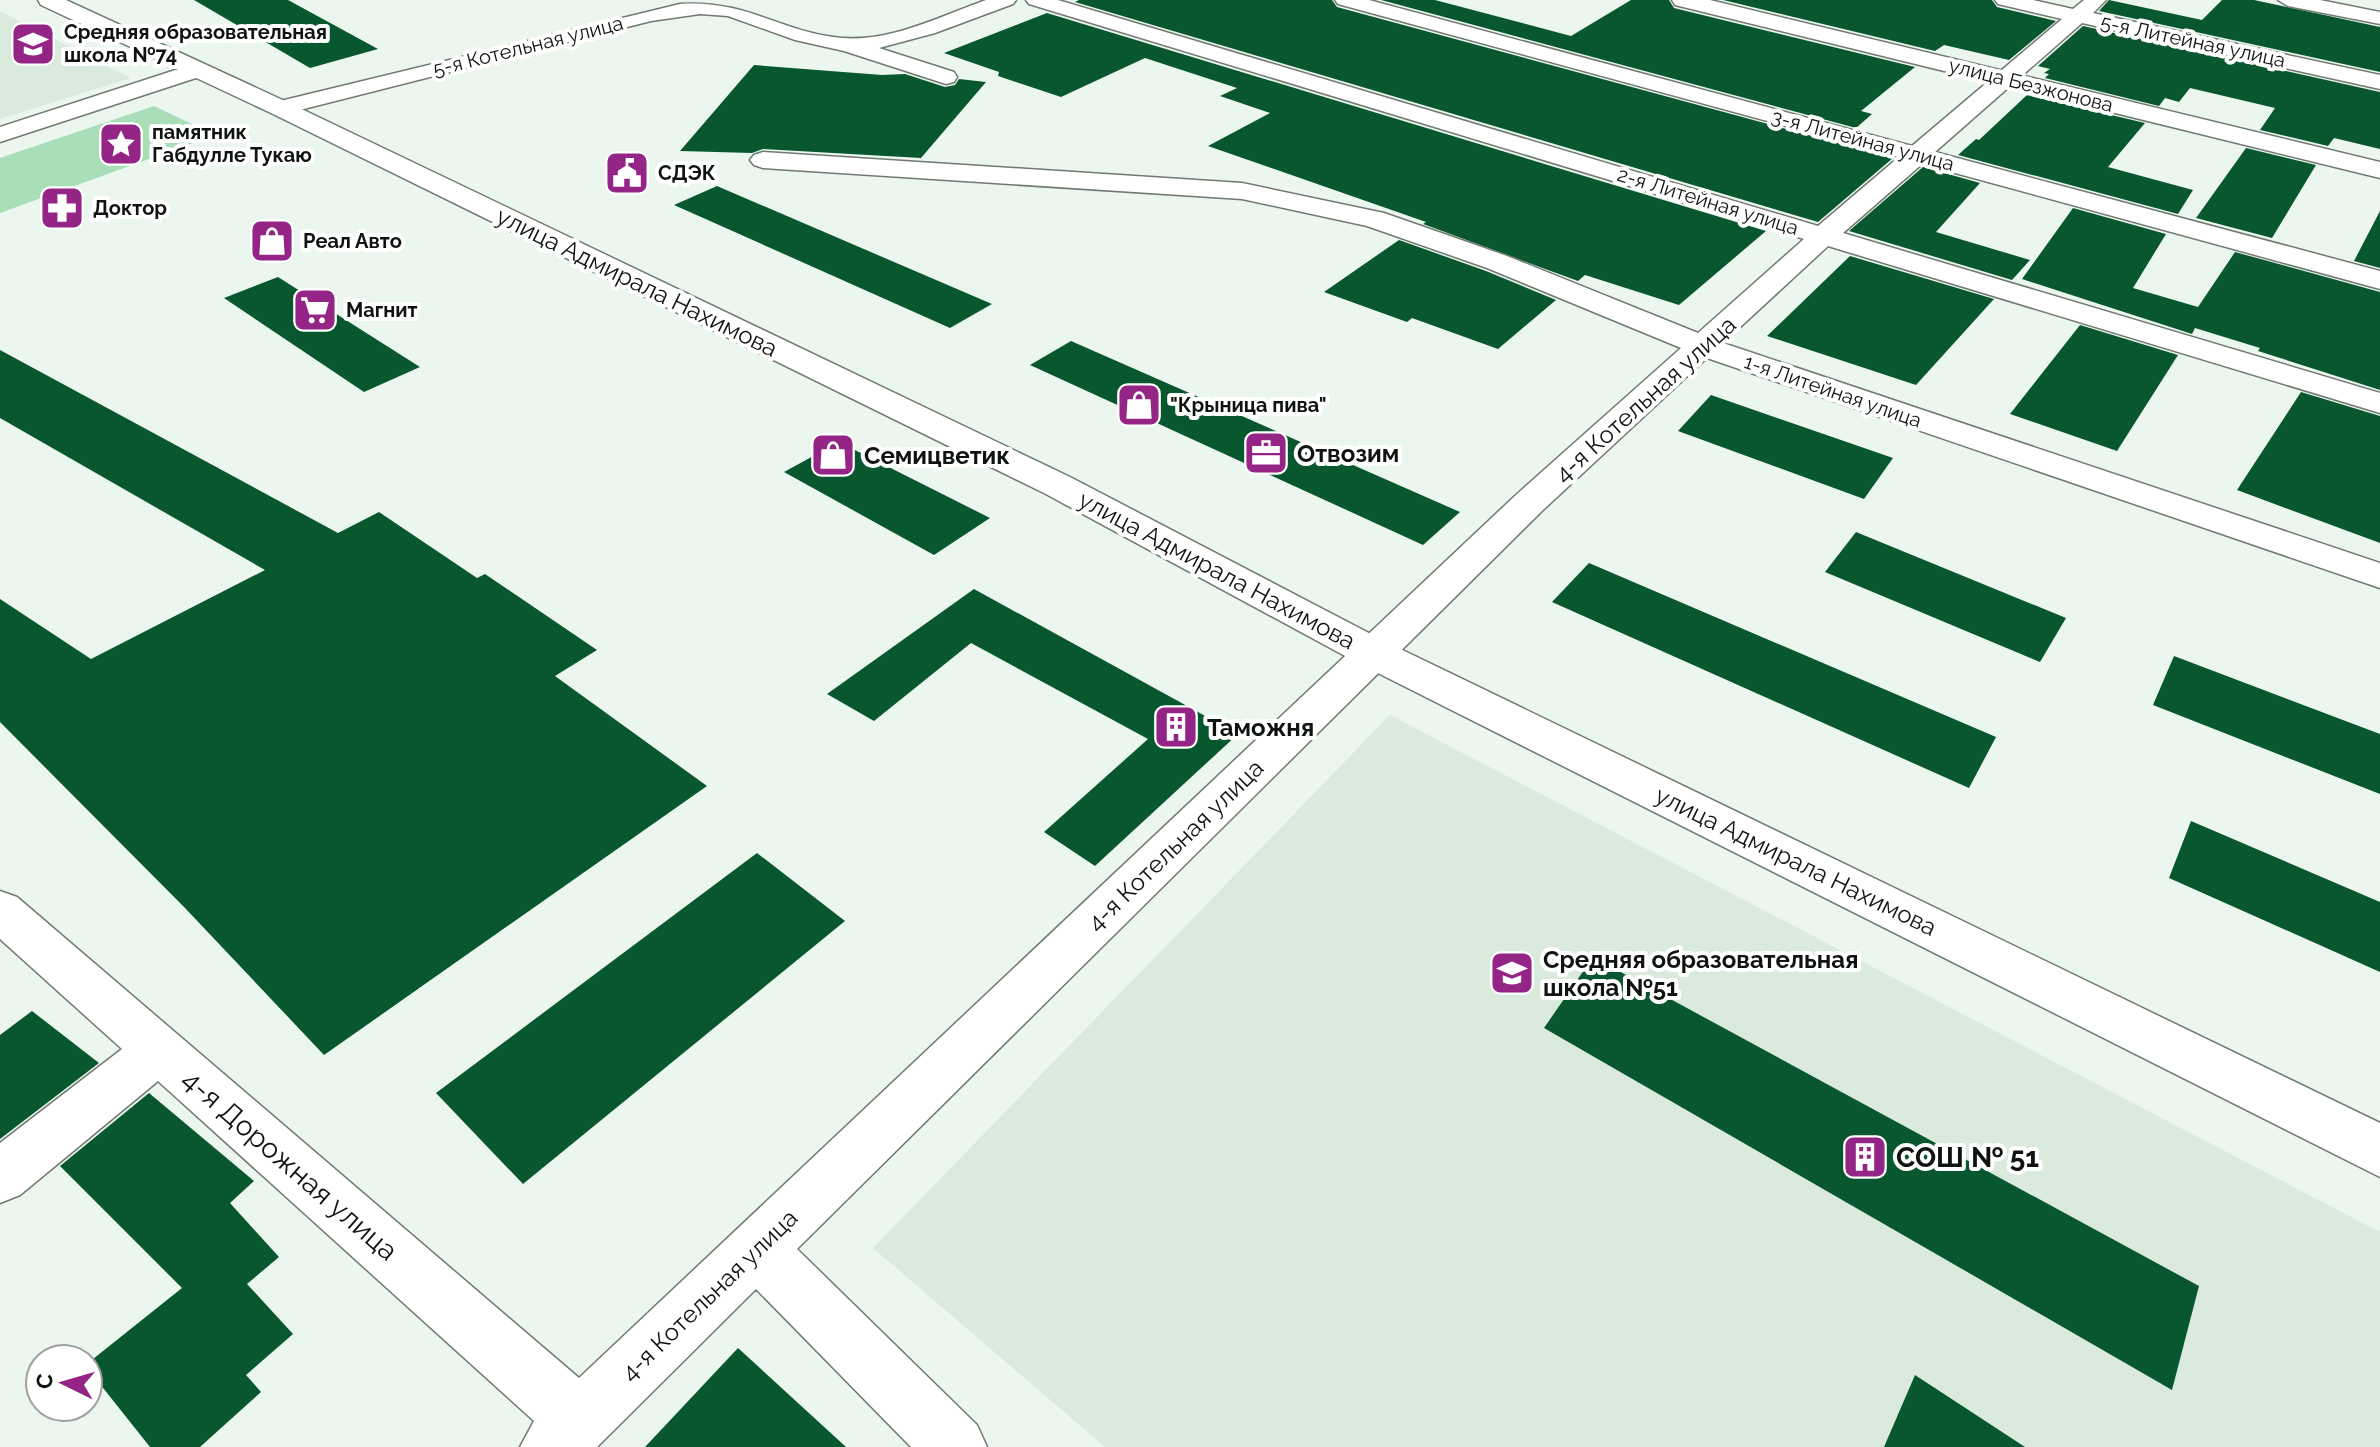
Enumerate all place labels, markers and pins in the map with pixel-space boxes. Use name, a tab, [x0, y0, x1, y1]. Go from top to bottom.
school or university icon: Средняя образовательная школа №74	[9, 20, 57, 68]
place label: Средняя образовательная школа №74	[64, 20, 327, 67]
place icon: памятник Габдулле Тукаю	[97, 120, 145, 168]
place label: памятник Габдулле Тукаю	[152, 120, 312, 167]
public building icon: СДЭК	[603, 149, 651, 197]
place label: СДЭК	[658, 161, 716, 185]
pharmacy icon: Доктор	[38, 184, 86, 232]
place label: Доктор	[93, 196, 167, 220]
shop icon: Реал Авто	[248, 217, 296, 265]
place label: Реал Авто	[303, 229, 402, 253]
supermarket icon: Магнит	[291, 286, 339, 334]
place label: Магнит	[346, 298, 417, 322]
shop icon: "Крыница пива"	[1115, 381, 1163, 429]
place label: "Крыница пива"	[1170, 393, 1327, 417]
office icon: Отвозим	[1242, 429, 1290, 477]
shop icon: Семицветик	[809, 431, 857, 479]
place label: Отвозим	[1297, 439, 1399, 468]
place label: Семицветик	[864, 441, 1010, 470]
building icon: Таможня	[1152, 703, 1200, 751]
place label: Таможня	[1207, 713, 1314, 742]
place label: Средняя образовательная школа №51	[1543, 945, 1859, 1002]
school or university icon: Средняя образовательная школа №51	[1488, 949, 1536, 997]
building icon: СОШ № 51	[1841, 1133, 1889, 1181]
place label: СОШ № 51	[1896, 1141, 2039, 1174]

